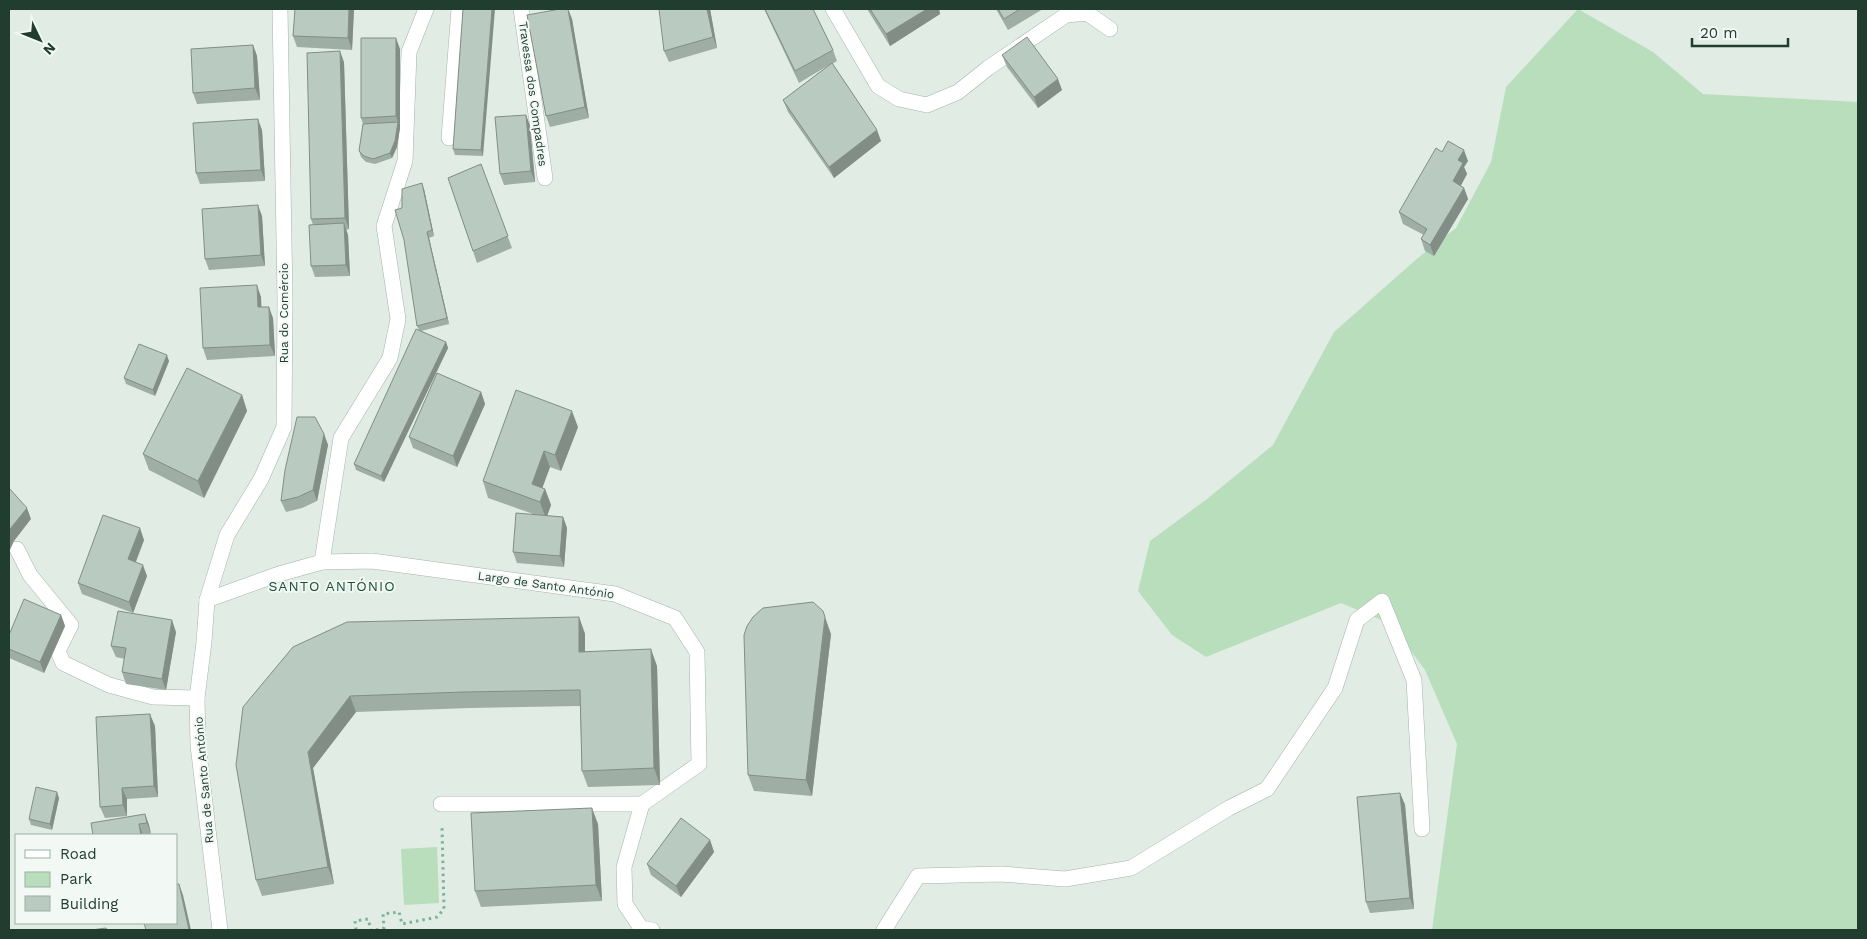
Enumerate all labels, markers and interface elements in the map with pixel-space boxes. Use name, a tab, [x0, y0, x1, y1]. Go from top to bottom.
north arrow	[15, 15, 65, 65]
scale bar	[1692, 15, 1788, 47]
street label: Travessa dos Compadres	[516, 21, 550, 167]
text: 20 m	[1700, 24, 1738, 42]
text: N	[40, 40, 59, 58]
street label: Rua do Comércio	[277, 263, 291, 363]
street label: Largo de Santo António	[477, 568, 615, 602]
district label: SANTO ANTÓNIO	[268, 578, 396, 594]
street label: Rua de Santo António	[191, 716, 217, 844]
legend	[15, 834, 178, 924]
text: Road	[60, 845, 97, 863]
text: Park	[60, 870, 93, 888]
text: Building	[60, 895, 118, 913]

